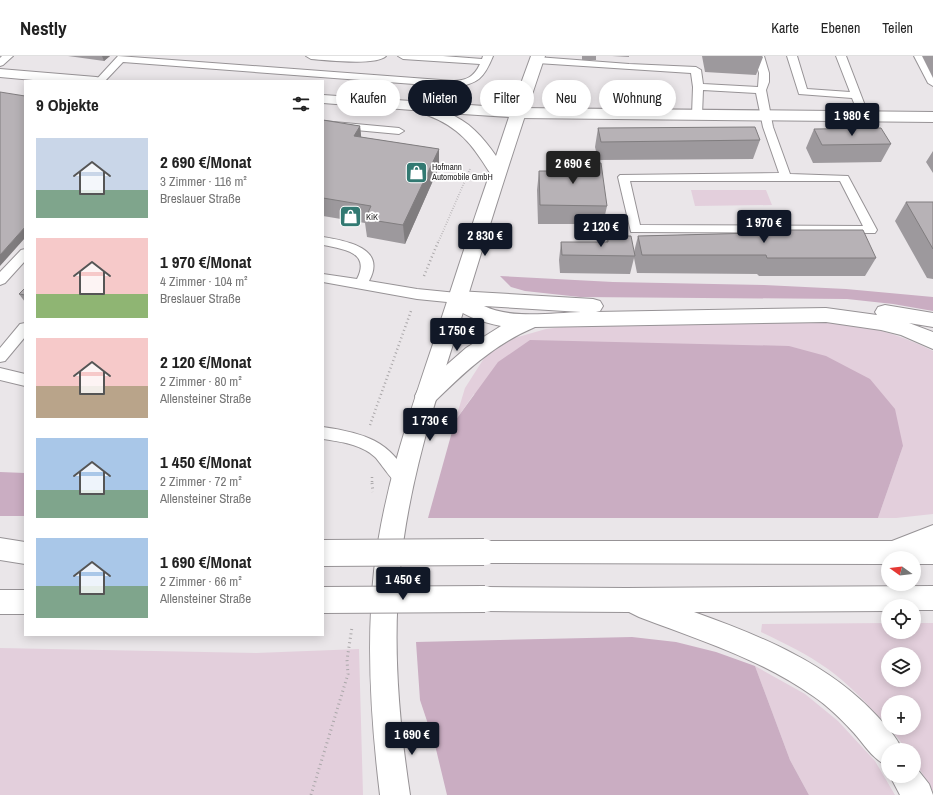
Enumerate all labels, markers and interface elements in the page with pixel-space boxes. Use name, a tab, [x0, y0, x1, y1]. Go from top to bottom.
text: Nestly	[20, 15, 67, 41]
text: Karte	[771, 19, 799, 37]
text: Ebenen	[821, 19, 860, 37]
text: Teilen	[882, 19, 913, 37]
chip: Kaufen	[336, 80, 400, 116]
chip: Mieten	[408, 80, 472, 116]
chip: Filter	[480, 80, 534, 116]
chip: Neu	[542, 80, 591, 116]
chip: Wohnung	[599, 80, 676, 116]
text: 9 Objekte	[36, 93, 99, 116]
icon: filters	[290, 93, 312, 115]
pin: 1 980 €	[815, 103, 889, 137]
text: 1 980 €	[834, 107, 870, 124]
text: 2 690 €/Monat	[160, 150, 251, 173]
pin: 2 690 €	[536, 151, 610, 185]
icon: home	[68, 154, 116, 202]
text: 2 690 €	[555, 155, 591, 172]
shop icon: Hofmann Automobile GmbH	[403, 159, 429, 185]
place label: Hofmann Automobile GmbH	[431, 161, 493, 183]
text: 3 Zimmer · 116 m²	[160, 173, 247, 190]
text: Breslauer Straße	[160, 190, 241, 207]
shop icon: KiK	[337, 204, 363, 230]
pin: 1 970 €	[727, 210, 801, 244]
place label: KiK	[366, 211, 378, 223]
pin: 2 120 €	[564, 214, 638, 248]
text: 1 970 €	[746, 214, 782, 231]
text: 2 120 €	[583, 218, 619, 235]
pin: 2 830 €	[448, 223, 522, 257]
text: 2 830 €	[467, 227, 503, 244]
text: 1 970 €/Monat	[160, 250, 251, 273]
icon: home	[68, 254, 116, 302]
text: 4 Zimmer · 104 m²	[160, 273, 248, 290]
text: Breslauer Straße	[160, 290, 241, 307]
pin: 1 750 €	[420, 318, 494, 352]
text: 1 750 €	[439, 322, 475, 339]
text: 2 120 €/Monat	[160, 350, 251, 373]
icon: home	[68, 354, 116, 402]
text: 2 Zimmer · 80 m²	[160, 373, 242, 390]
text: Allensteiner Straße	[160, 390, 251, 407]
pin: 1 730 €	[393, 408, 467, 442]
text: 1 730 €	[412, 412, 448, 429]
text: 1 450 €/Monat	[160, 450, 251, 473]
icon: home	[68, 454, 116, 502]
text: 2 Zimmer · 72 m²	[160, 473, 242, 490]
text: Allensteiner Straße	[160, 490, 251, 507]
text: 1 690 €/Monat	[160, 550, 251, 573]
north arrow	[881, 551, 921, 591]
map controls	[881, 551, 921, 783]
icon: home	[68, 554, 116, 602]
pin: 1 450 €	[366, 567, 440, 601]
text: 1 450 €	[385, 571, 421, 588]
text: 2 Zimmer · 66 m²	[160, 573, 242, 590]
text: Allensteiner Straße	[160, 590, 251, 607]
button: locate	[881, 599, 921, 639]
button: layers	[881, 647, 921, 687]
button: +	[881, 695, 921, 735]
pin: 1 690 €	[375, 722, 449, 756]
text: 1 690 €	[394, 726, 430, 743]
button: −	[881, 743, 921, 783]

